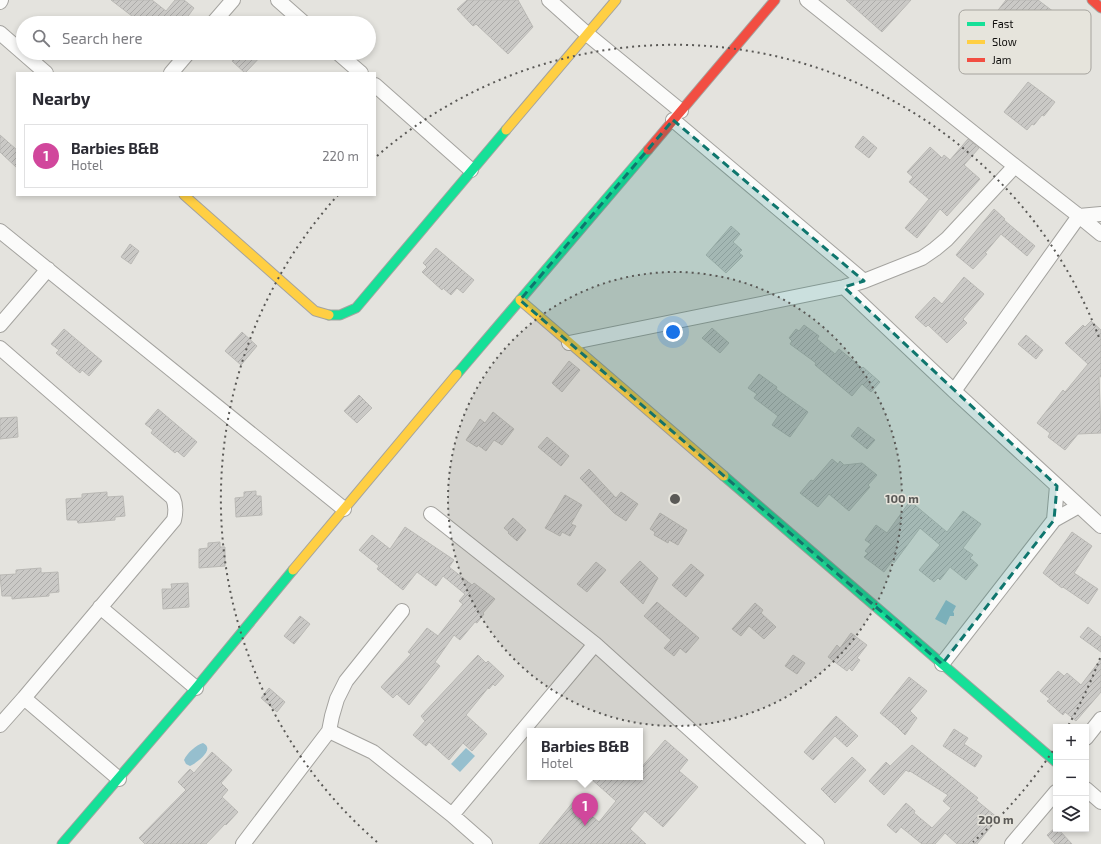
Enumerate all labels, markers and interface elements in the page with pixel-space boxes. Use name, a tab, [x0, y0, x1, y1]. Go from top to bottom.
legend	[959, 10, 1091, 74]
search box	[16, 16, 376, 60]
text: Fast	[992, 17, 1014, 30]
icon: search	[30, 27, 52, 49]
text: Search here	[62, 29, 143, 47]
text: Slow	[992, 35, 1017, 48]
text: Jam	[992, 53, 1011, 66]
text: Nearby	[32, 88, 90, 108]
text: Barbies B&B	[71, 139, 159, 157]
text: 1	[43, 148, 49, 164]
text: 220 m	[322, 148, 359, 164]
text: Hotel	[71, 157, 103, 173]
your location	[663, 322, 683, 342]
text: 100 m	[885, 491, 919, 505]
centre of rings	[668, 492, 682, 506]
map controls	[1053, 724, 1089, 832]
button: +	[1053, 724, 1089, 760]
popup	[527, 728, 643, 780]
text: Barbies B&B	[541, 737, 629, 755]
text: Hotel	[541, 755, 573, 771]
button: −	[1053, 760, 1089, 796]
pin: 1	[572, 793, 598, 826]
button: layers	[1053, 796, 1089, 832]
text: 200 m	[978, 812, 1014, 826]

